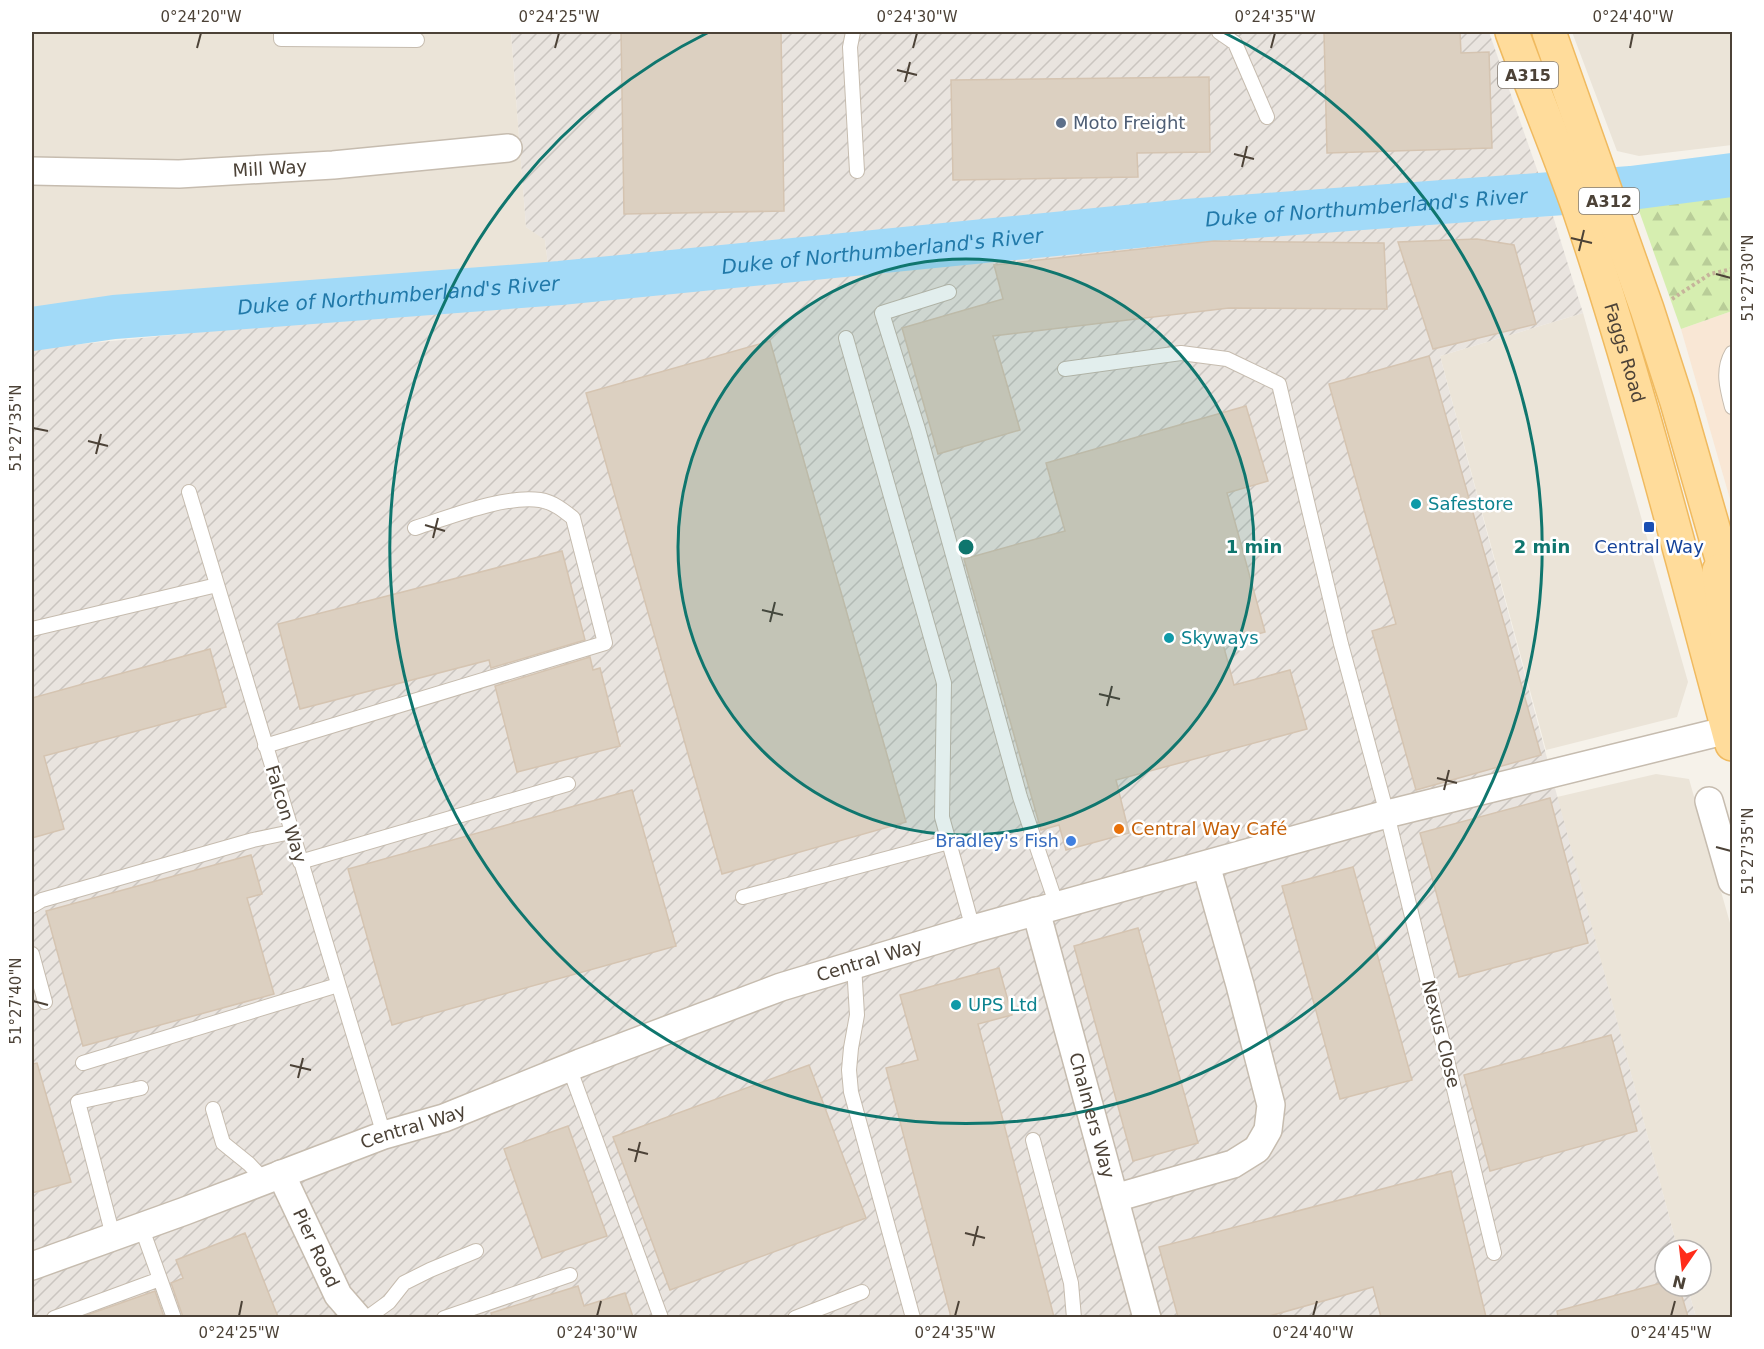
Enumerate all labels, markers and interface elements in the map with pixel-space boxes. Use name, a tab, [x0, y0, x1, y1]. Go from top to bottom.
text: 0°24'20"W	[160, 8, 242, 26]
text: 0°24'25"W	[518, 8, 600, 26]
text: 0°24'30"W	[876, 8, 958, 26]
text: 0°24'35"W	[1234, 8, 1316, 26]
text: 0°24'40"W	[1592, 8, 1674, 26]
road number: A315	[1498, 62, 1558, 88]
place label: Moto Freight	[1073, 112, 1185, 133]
marker: Moto Freight	[1054, 116, 1068, 130]
street label: Mill Way	[232, 156, 308, 181]
water label: Duke of Northumberland's River	[1204, 184, 1530, 232]
road number: A312	[1579, 188, 1639, 214]
water label: Duke of Northumberland's River	[720, 223, 1046, 279]
text: 51°27'30"N	[1739, 234, 1757, 322]
water label: Duke of Northumberland's River	[236, 271, 562, 320]
street label: Faggs Road	[1600, 300, 1650, 405]
text: 51°27'35"N	[7, 384, 25, 472]
place label: Safestore	[1428, 493, 1513, 514]
marker: Safestore	[1409, 497, 1423, 511]
marker: Central Way	[1642, 520, 1656, 534]
text: 1 min	[1226, 536, 1282, 557]
text: 2 min	[1514, 536, 1570, 557]
place label: Central Way	[1594, 536, 1704, 557]
centre of rings	[956, 537, 976, 557]
place label: Skyways	[1181, 627, 1259, 648]
marker: Skyways	[1162, 631, 1176, 645]
street label: Falcon Way	[262, 762, 311, 866]
text: 51°27'35"N	[1739, 807, 1757, 895]
place label: Central Way Café	[1131, 818, 1287, 839]
marker: Central Way Café	[1112, 822, 1126, 836]
place label: Bradley's Fish	[935, 830, 1059, 851]
marker: Bradley's Fish	[1064, 834, 1078, 848]
street label: Central Way	[814, 934, 925, 986]
text: 51°27'40"N	[7, 957, 25, 1045]
street label: Nexus Close	[1418, 978, 1465, 1090]
place label: UPS Ltd	[968, 994, 1038, 1015]
marker: UPS Ltd	[949, 998, 963, 1012]
street label: Chalmers Way	[1065, 1050, 1120, 1181]
street label: Central Way	[357, 1099, 469, 1153]
street label: Pier Road	[289, 1205, 344, 1291]
north arrow	[1653, 1238, 1713, 1298]
text: N	[1671, 1271, 1688, 1293]
text: 0°24'25"W	[198, 1324, 280, 1342]
text: 0°24'30"W	[556, 1324, 638, 1342]
text: 0°24'35"W	[914, 1324, 996, 1342]
text: 0°24'40"W	[1272, 1324, 1354, 1342]
text: 0°24'45"W	[1630, 1324, 1712, 1342]

